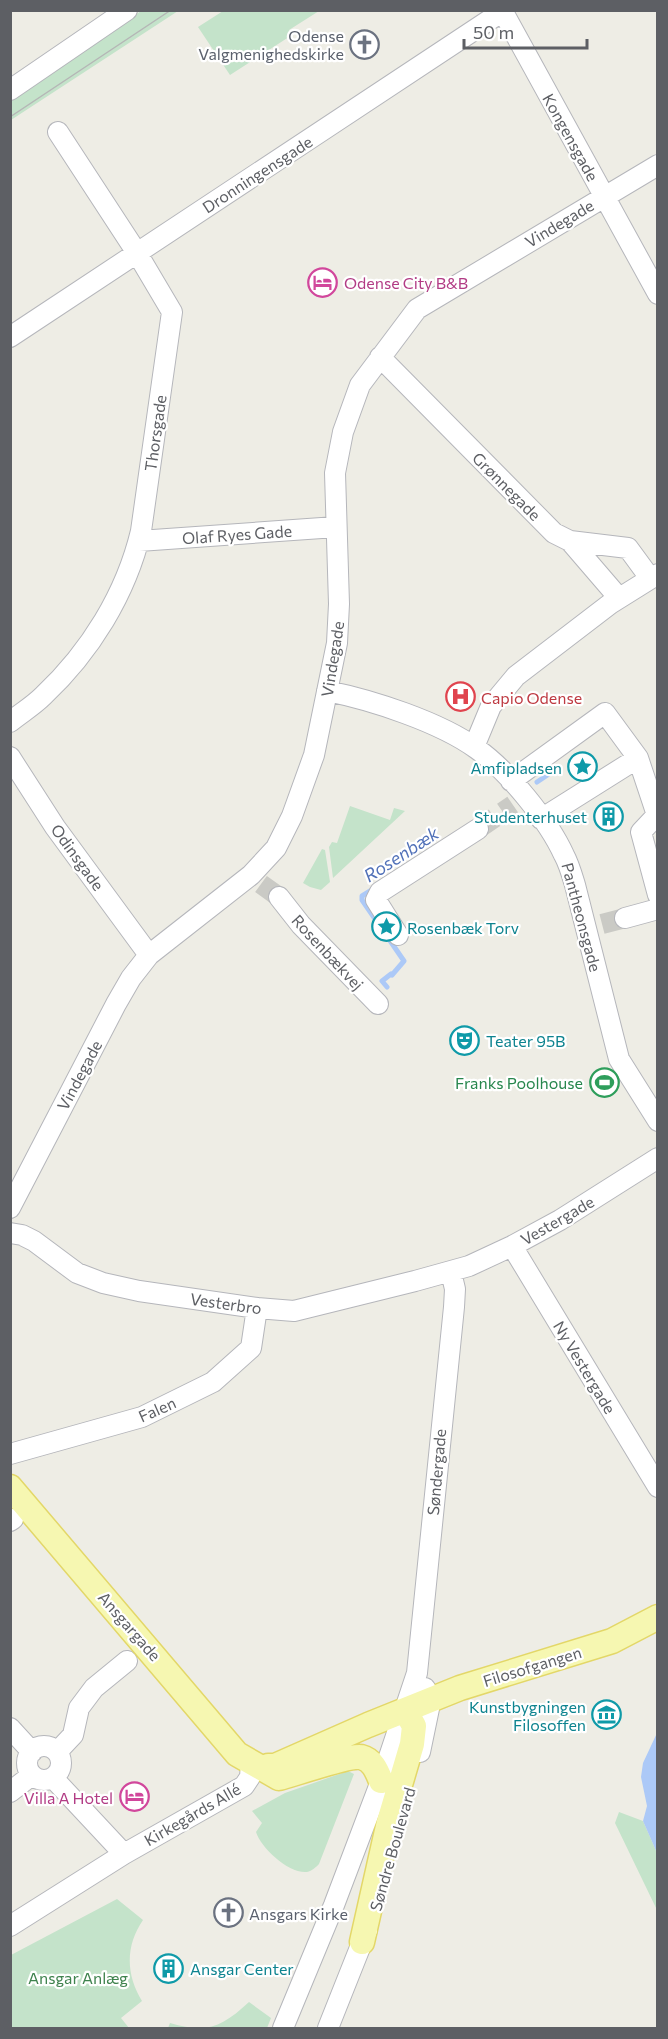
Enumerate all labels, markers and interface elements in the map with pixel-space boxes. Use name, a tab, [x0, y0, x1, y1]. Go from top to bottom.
scale bar	[464, 12, 587, 50]
text: 50 m	[473, 21, 514, 43]
place label: Odense Valgmenighedskirke	[198, 26, 344, 63]
church icon: Odense Valgmenighedskirke	[349, 28, 381, 60]
street label: Kongensgade	[539, 90, 603, 184]
street label: Dronningensgade	[199, 131, 315, 217]
street label: Vindegade	[521, 195, 597, 251]
hotel icon: Odense City B&B	[307, 266, 339, 298]
place label: Odense City B&B	[344, 273, 468, 292]
street label: Thorsgade	[140, 394, 170, 472]
street label: Grønnegade	[469, 448, 545, 524]
street label: Olaf Ryes Gade	[181, 521, 293, 547]
street label: Vindegade	[317, 620, 347, 698]
hospital icon: Capio Odense	[444, 681, 476, 713]
place label: Capio Odense	[481, 688, 582, 707]
place icon: Amfipladsen	[567, 751, 599, 783]
place label: Amfipladsen	[471, 758, 562, 777]
building icon: Studenterhuset	[592, 800, 624, 832]
place label: Studenterhuset	[474, 807, 587, 826]
street label: Odinsgade	[48, 820, 108, 894]
water label: Rosenbæk	[359, 821, 444, 886]
street label: Pantheonsgade	[558, 860, 606, 974]
street label: Rosenbækvej	[288, 910, 368, 994]
place icon: Rosenbæk Torv	[370, 911, 402, 943]
place label: Rosenbæk Torv	[407, 918, 519, 937]
theatre icon: Teater 95B	[449, 1024, 481, 1056]
place label: Teater 95B	[486, 1031, 565, 1050]
street label: Vindegade	[53, 1037, 105, 1113]
sports icon: Franks Poolhouse	[588, 1066, 620, 1098]
place label: Franks Poolhouse	[455, 1073, 583, 1092]
street label: Vestergade	[517, 1191, 597, 1249]
street label: Vesterbro	[189, 1289, 263, 1317]
street label: Ny Vestergade	[550, 1317, 620, 1417]
street label: Falen	[135, 1392, 179, 1426]
street label: Søndergade	[423, 1428, 449, 1516]
street label: Ansgargade	[95, 1588, 165, 1664]
street label: Filosofgangen	[480, 1642, 584, 1690]
place label: Kunstbygningen Filosoffen	[469, 1697, 586, 1734]
museum icon: Kunstbygningen Filosoffen	[591, 1699, 623, 1731]
street label: Kirkegårds Allé	[140, 1779, 244, 1849]
hotel icon: Villa A Hotel	[118, 1781, 150, 1813]
street label: Søndre Boulevard	[365, 1785, 419, 1913]
place label: Villa A Hotel	[24, 1788, 113, 1807]
church icon: Ansgars Kirke	[212, 1897, 244, 1929]
place label: Ansgars Kirke	[249, 1904, 348, 1923]
building icon: Ansgar Center	[153, 1952, 185, 1984]
place label: Ansgar Center	[190, 1959, 294, 1978]
park label: Ansgar Anlæg	[28, 1968, 128, 1987]

